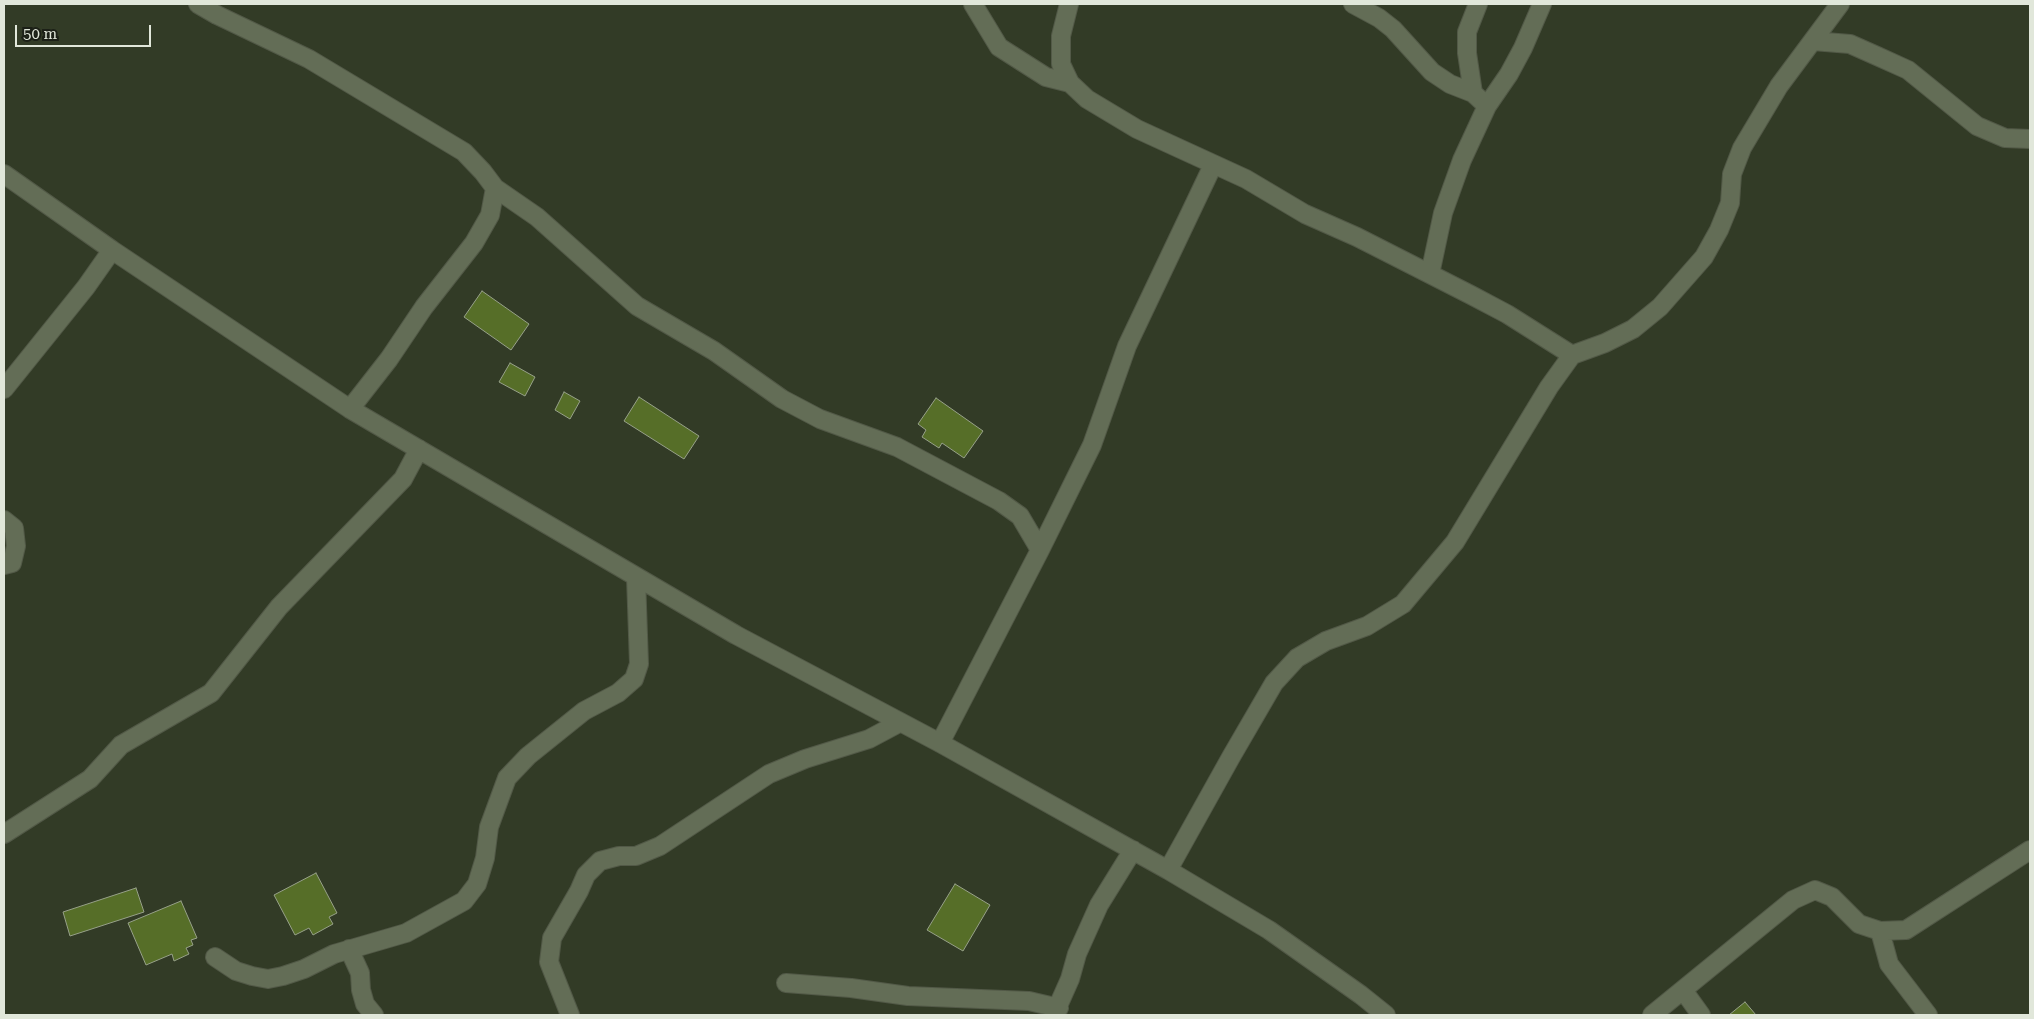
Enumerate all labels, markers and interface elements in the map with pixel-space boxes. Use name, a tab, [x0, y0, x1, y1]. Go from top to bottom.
scale bar	[18, 15, 154, 47]
text: 50 m	[23, 25, 57, 43]

